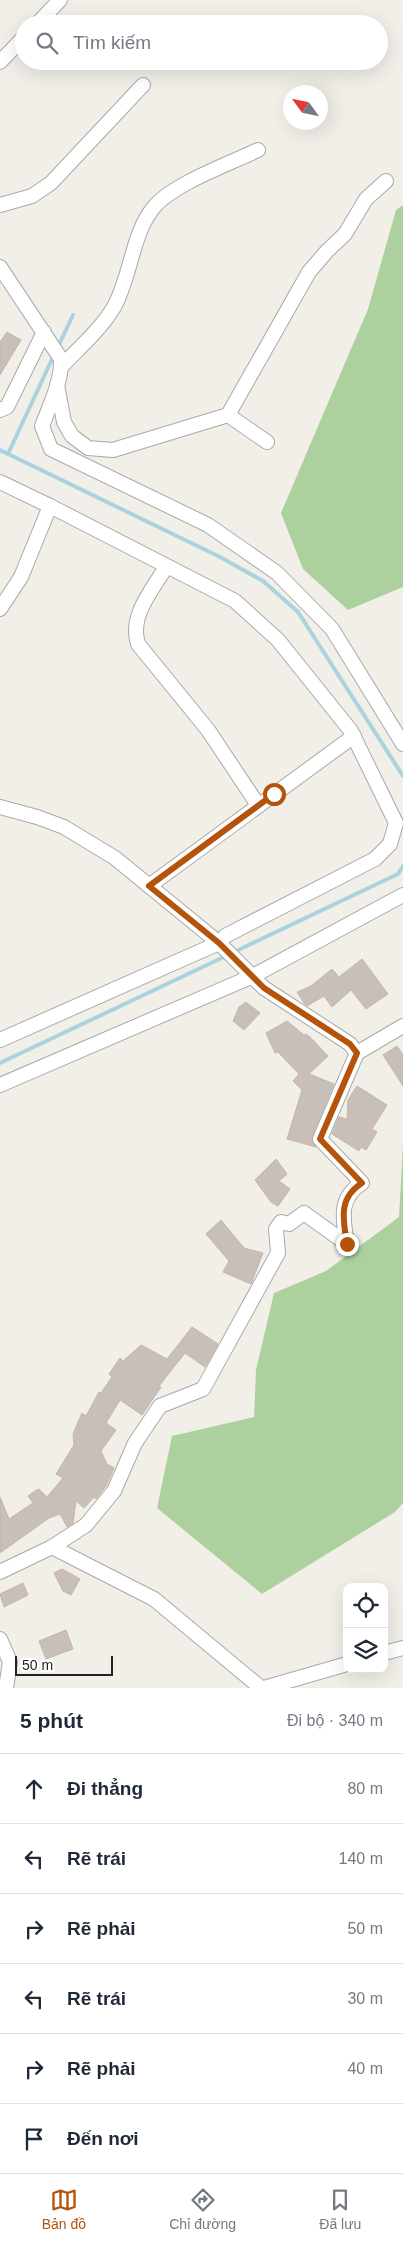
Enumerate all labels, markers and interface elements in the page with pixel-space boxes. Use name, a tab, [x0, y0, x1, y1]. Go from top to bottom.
search box	[15, 15, 388, 70]
icon: search	[33, 29, 61, 57]
text: Tìm kiếm	[73, 32, 151, 53]
north arrow	[283, 85, 328, 130]
route start	[263, 783, 286, 806]
route end	[336, 1233, 359, 1256]
map controls	[343, 1583, 388, 1673]
button: locate	[343, 1583, 388, 1628]
button: layers	[343, 1628, 388, 1673]
scale bar	[15, 1653, 112, 1676]
text: 50 m	[22, 1657, 53, 1673]
text: 5 phút	[20, 1709, 83, 1732]
text: Đi bộ · 340 m	[287, 1712, 383, 1729]
icon: ahead	[20, 1775, 48, 1803]
text: Đi thẳng	[67, 1778, 143, 1799]
text: 80 m	[347, 1780, 383, 1797]
icon: left	[20, 1845, 48, 1873]
text: Rẽ trái	[67, 1848, 126, 1869]
text: 140 m	[339, 1850, 383, 1867]
icon: right	[20, 1915, 48, 1943]
text: Rẽ phải	[67, 1918, 136, 1939]
text: 50 m	[347, 1920, 383, 1937]
icon: left	[20, 1985, 48, 2013]
text: Rẽ trái	[67, 1988, 126, 2009]
text: 30 m	[347, 1990, 383, 2007]
icon: right	[20, 2055, 48, 2083]
text: Rẽ phải	[67, 2058, 136, 2079]
text: 40 m	[347, 2060, 383, 2077]
icon: arrive	[20, 2125, 48, 2153]
text: Đến nơi	[67, 2128, 139, 2149]
tab: Bản đồ	[42, 2186, 86, 2232]
tab: Chỉ đường	[169, 2186, 236, 2232]
tab: Đã lưu	[319, 2186, 361, 2232]

